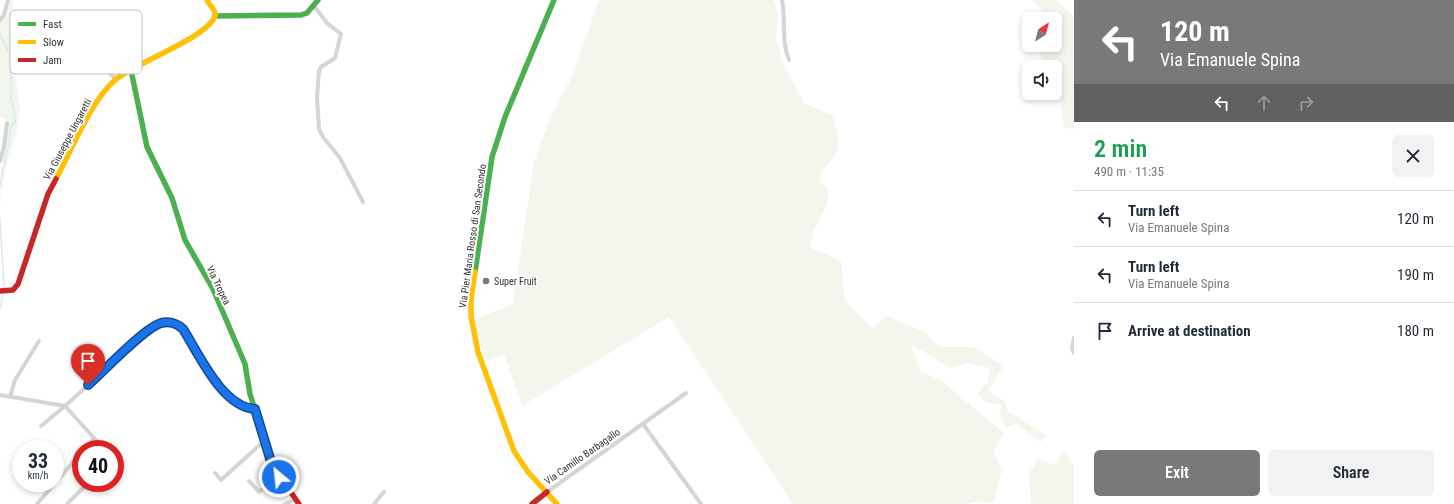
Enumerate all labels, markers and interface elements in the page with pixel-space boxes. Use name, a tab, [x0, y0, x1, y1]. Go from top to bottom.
legend	[10, 10, 142, 74]
north arrow	[1022, 12, 1062, 52]
map controls	[1022, 12, 1062, 100]
text: 120 m	[1160, 15, 1230, 48]
icon: left	[1094, 16, 1146, 68]
text: Fast	[43, 18, 62, 31]
text: Slow	[43, 36, 64, 49]
text: Via Emanuele Spina	[1160, 49, 1300, 70]
text: Jam	[43, 54, 62, 67]
button: sound	[1022, 60, 1062, 100]
icon: left	[1211, 92, 1233, 114]
icon: ahead	[1253, 92, 1275, 114]
icon: right	[1295, 92, 1317, 114]
street label: Via Giuseppe Ungaretti	[41, 97, 93, 182]
text: 2 min	[1094, 135, 1147, 163]
button: close	[1392, 135, 1434, 177]
street label: Via Pier Maria Rosso di San Secondo	[457, 163, 488, 309]
text: 490 m · 11:35	[1094, 164, 1164, 179]
text: Turn left	[1128, 202, 1179, 220]
icon: left	[1094, 208, 1116, 230]
text: 120 m	[1397, 210, 1434, 228]
text: Via Emanuele Spina	[1128, 220, 1229, 235]
text: Turn left	[1128, 258, 1179, 276]
street label: Via Tropea	[204, 264, 233, 307]
icon: left	[1094, 264, 1116, 286]
text: 190 m	[1397, 266, 1434, 284]
marker: Super Fruit	[481, 276, 491, 286]
place label: Super Fruit	[494, 276, 537, 287]
text: Via Emanuele Spina	[1128, 276, 1229, 291]
icon: arrive	[1094, 320, 1116, 342]
text: Arrive at destination	[1128, 322, 1251, 340]
text: 180 m	[1397, 322, 1434, 340]
pin	[71, 344, 105, 385]
icon: arrive	[77, 350, 99, 372]
street label: Via Camillo Barbagallo	[542, 426, 622, 487]
speed limit sign: 40	[72, 440, 124, 492]
text: 33	[28, 449, 48, 473]
button: Exit	[1094, 450, 1260, 496]
button: Share	[1268, 450, 1434, 496]
position arrow	[258, 456, 300, 498]
text: km/h	[28, 470, 48, 481]

